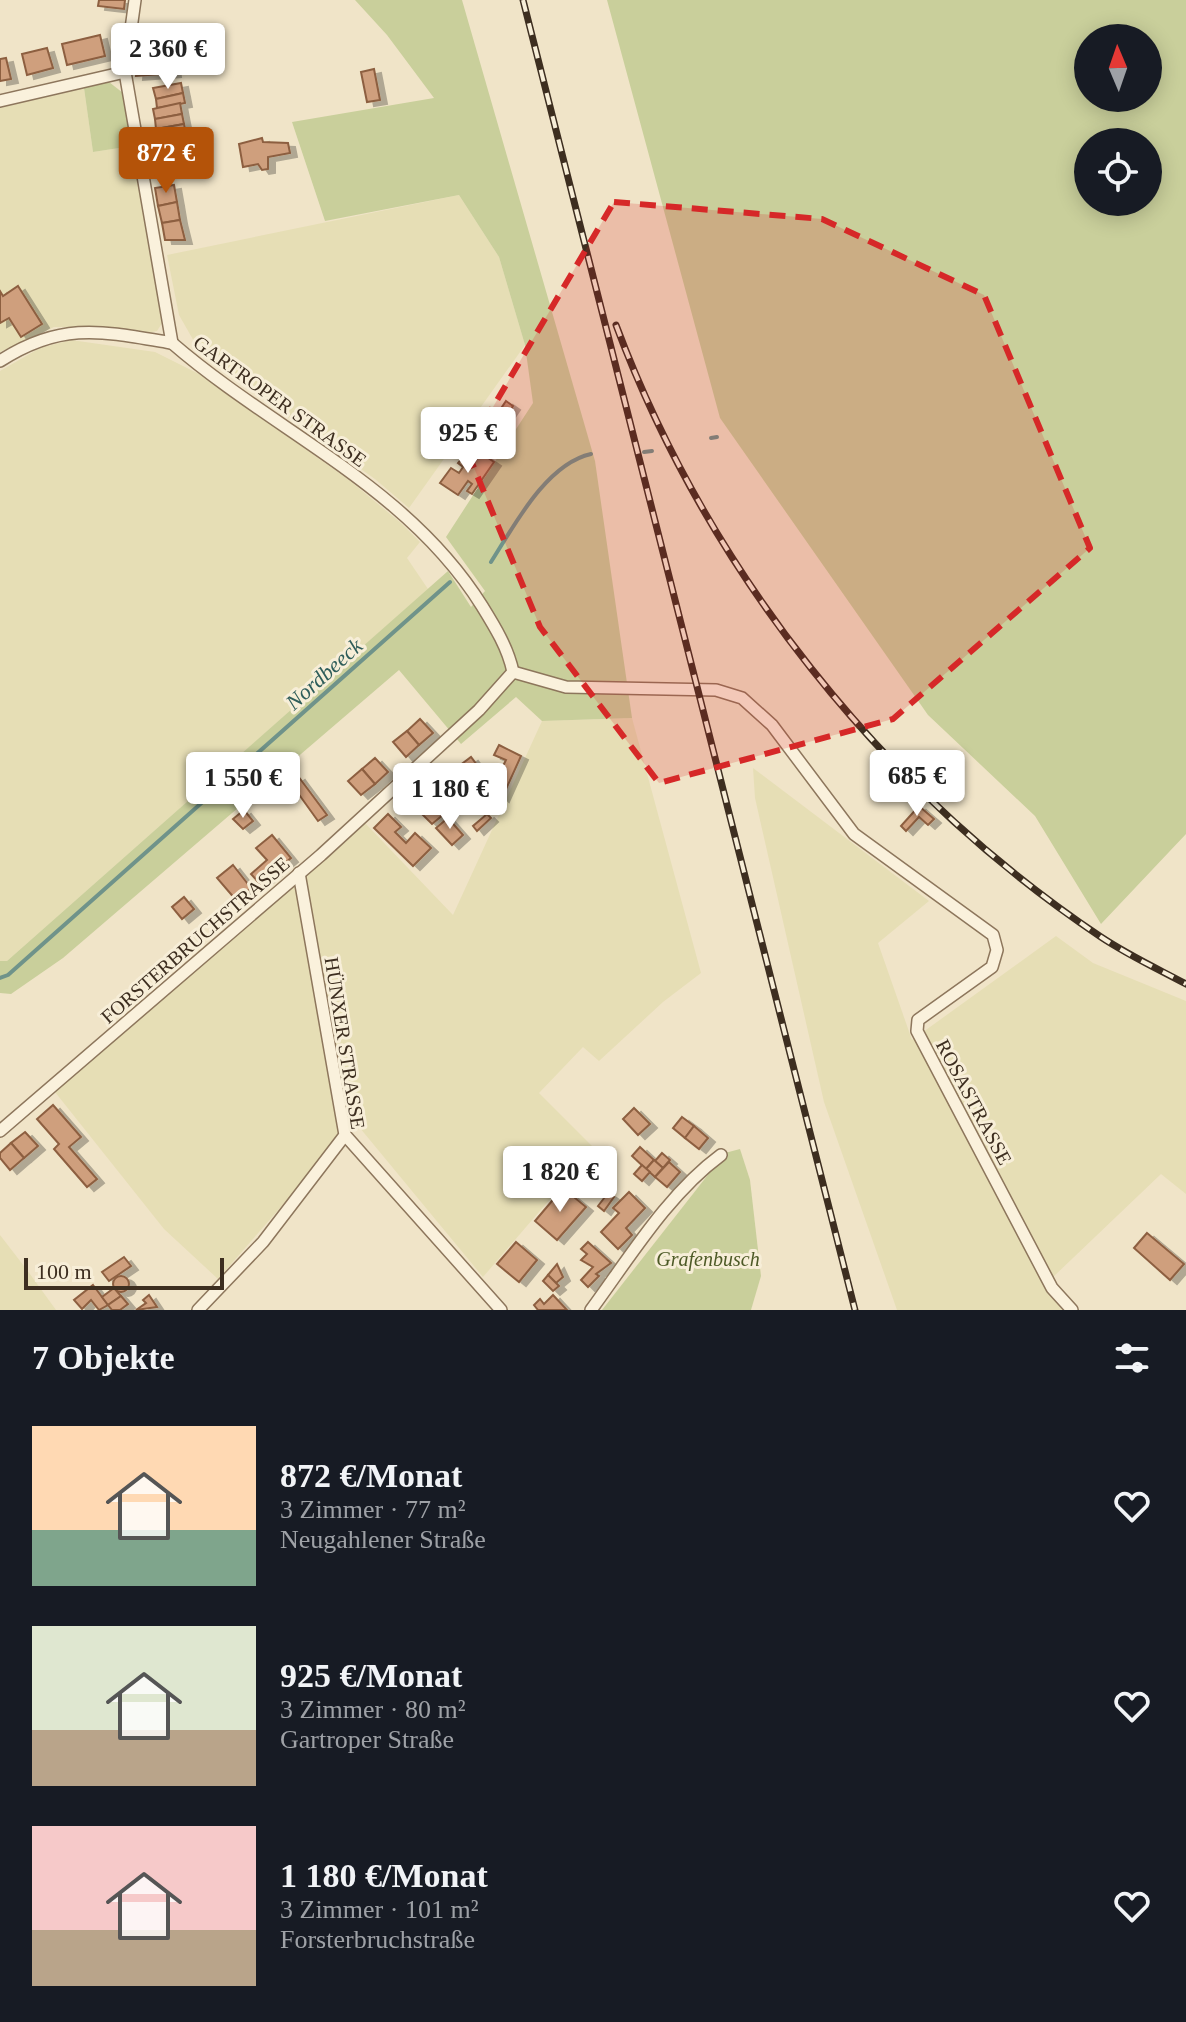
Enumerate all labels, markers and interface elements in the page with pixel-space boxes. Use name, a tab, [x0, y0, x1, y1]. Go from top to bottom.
pin: 2 360 €	[94, 23, 242, 91]
north arrow	[1074, 24, 1162, 112]
map controls	[1074, 24, 1162, 216]
text: 2 360 €	[129, 34, 207, 63]
pin: 872 €	[110, 127, 222, 195]
button: locate	[1074, 128, 1162, 216]
text: 872 €	[137, 138, 195, 167]
street label: GARTROPER STRASSE	[189, 331, 371, 471]
pin: 925 €	[412, 407, 524, 475]
text: 925 €	[439, 418, 497, 447]
water label: Nordbeeck	[280, 632, 368, 716]
pin: 685 €	[861, 750, 973, 818]
pin: 1 550 €	[169, 752, 317, 820]
text: 685 €	[888, 761, 946, 790]
text: 1 550 €	[204, 763, 282, 792]
pin: 1 180 €	[376, 763, 524, 831]
text: 1 180 €	[411, 774, 489, 803]
street label: FORSTERBRUCHSTRASSE	[96, 852, 294, 1028]
street label: HÜNXER STRASSE	[321, 955, 369, 1131]
street label: ROSASTRASSE	[932, 1035, 1016, 1169]
pin: 1 820 €	[486, 1146, 634, 1214]
text: 1 820 €	[521, 1157, 599, 1186]
park label: Grafenbusch	[656, 1248, 760, 1271]
scale bar	[24, 1254, 224, 1290]
text: 100 m	[36, 1259, 92, 1284]
icon: filters	[1110, 1336, 1154, 1380]
text: 7 Objekte	[32, 1339, 175, 1376]
text: 872 €/Monat	[280, 1457, 462, 1494]
icon: home	[96, 1458, 192, 1554]
icon: heart	[1110, 1484, 1154, 1528]
text: 3 Zimmer · 77 m²	[280, 1495, 465, 1524]
text: Neugahlener Straße	[280, 1525, 486, 1554]
text: 925 €/Monat	[280, 1657, 462, 1694]
icon: home	[96, 1658, 192, 1754]
icon: heart	[1110, 1684, 1154, 1728]
text: 3 Zimmer · 80 m²	[280, 1695, 465, 1724]
text: Gartroper Straße	[280, 1725, 454, 1754]
text: 1 180 €/Monat	[280, 1857, 488, 1894]
icon: home	[96, 1858, 192, 1954]
icon: heart	[1110, 1884, 1154, 1928]
text: 3 Zimmer · 101 m²	[280, 1895, 478, 1924]
text: Forsterbruchstraße	[280, 1925, 475, 1954]

